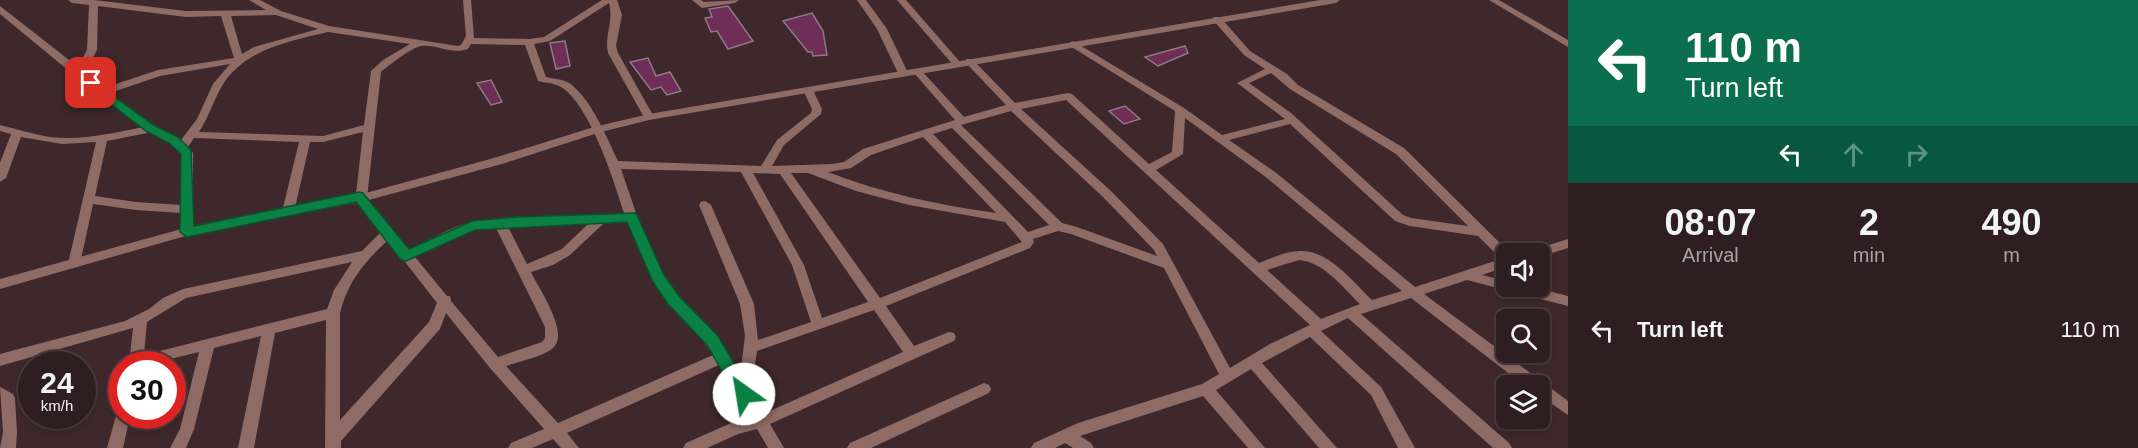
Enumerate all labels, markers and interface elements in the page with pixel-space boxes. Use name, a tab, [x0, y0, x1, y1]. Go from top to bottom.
icon: left	[1586, 24, 1664, 102]
text: 110 m	[1685, 24, 1802, 71]
pin	[65, 57, 116, 108]
icon: arrive	[74, 66, 107, 99]
text: Turn left	[1685, 73, 1783, 103]
icon: left	[1774, 138, 1807, 171]
icon: ahead	[1837, 138, 1870, 171]
icon: right	[1900, 138, 1933, 171]
text: 08:07	[1664, 202, 1756, 243]
text: 2	[1859, 202, 1879, 243]
text: 490	[1981, 202, 2042, 243]
map controls	[1496, 243, 1550, 429]
button: sound	[1496, 243, 1550, 297]
text: Arrival	[1682, 244, 1739, 266]
text: min	[1853, 244, 1885, 266]
text: m	[2003, 244, 2020, 266]
button: search	[1496, 309, 1550, 363]
icon: left	[1586, 314, 1619, 347]
text: Turn left	[1637, 317, 1723, 342]
text: 110 m	[2060, 317, 2120, 342]
speed limit sign: 30	[108, 351, 186, 429]
position arrow	[712, 362, 776, 426]
text: 24	[40, 366, 74, 399]
button: layers	[1496, 375, 1550, 429]
text: km/h	[41, 397, 73, 414]

